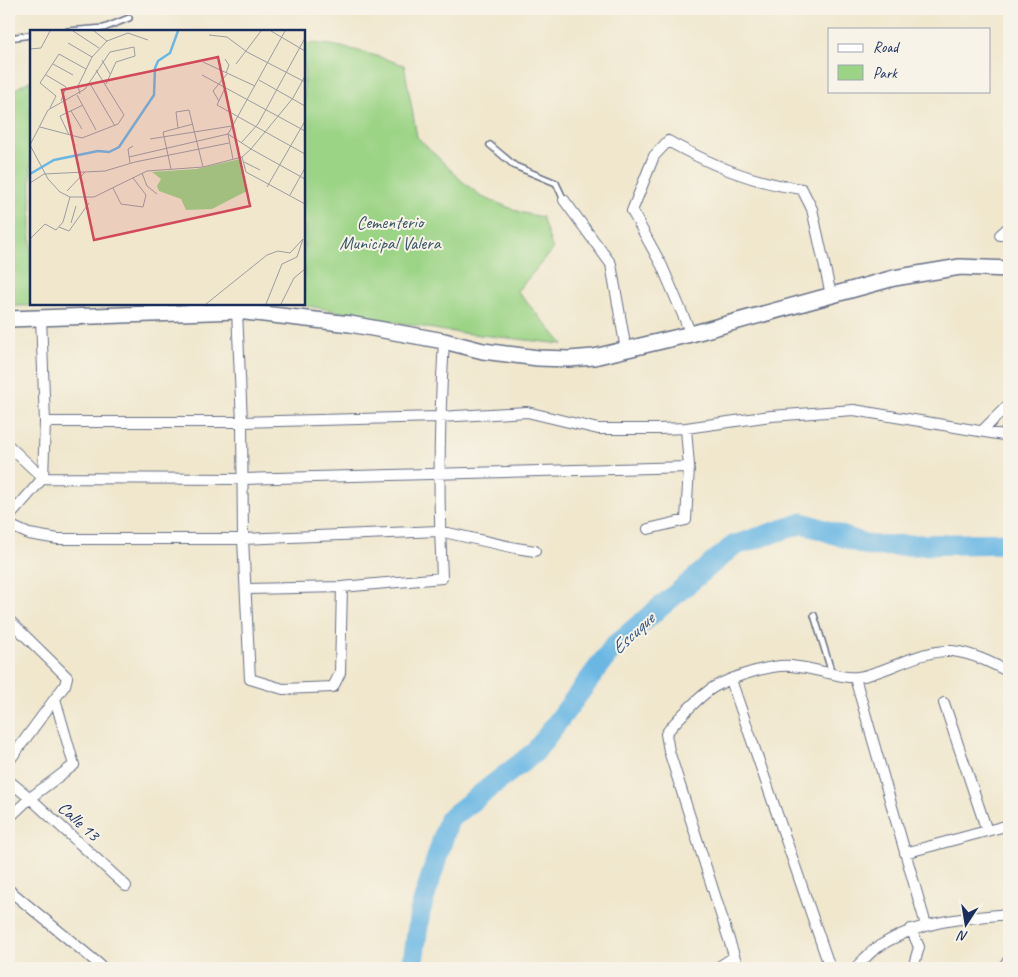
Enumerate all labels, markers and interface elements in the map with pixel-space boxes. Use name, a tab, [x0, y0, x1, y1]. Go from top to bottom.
legend	[828, 28, 990, 92]
inset map	[30, 30, 305, 305]
text: Road	[873, 38, 900, 57]
text: Park	[873, 64, 898, 83]
park label: Cementerio Municipal Valera	[339, 211, 442, 254]
water label: Escuque	[606, 606, 661, 660]
street label: Calle 13	[53, 796, 106, 847]
north arrow	[940, 900, 990, 950]
text: N	[955, 927, 969, 945]

